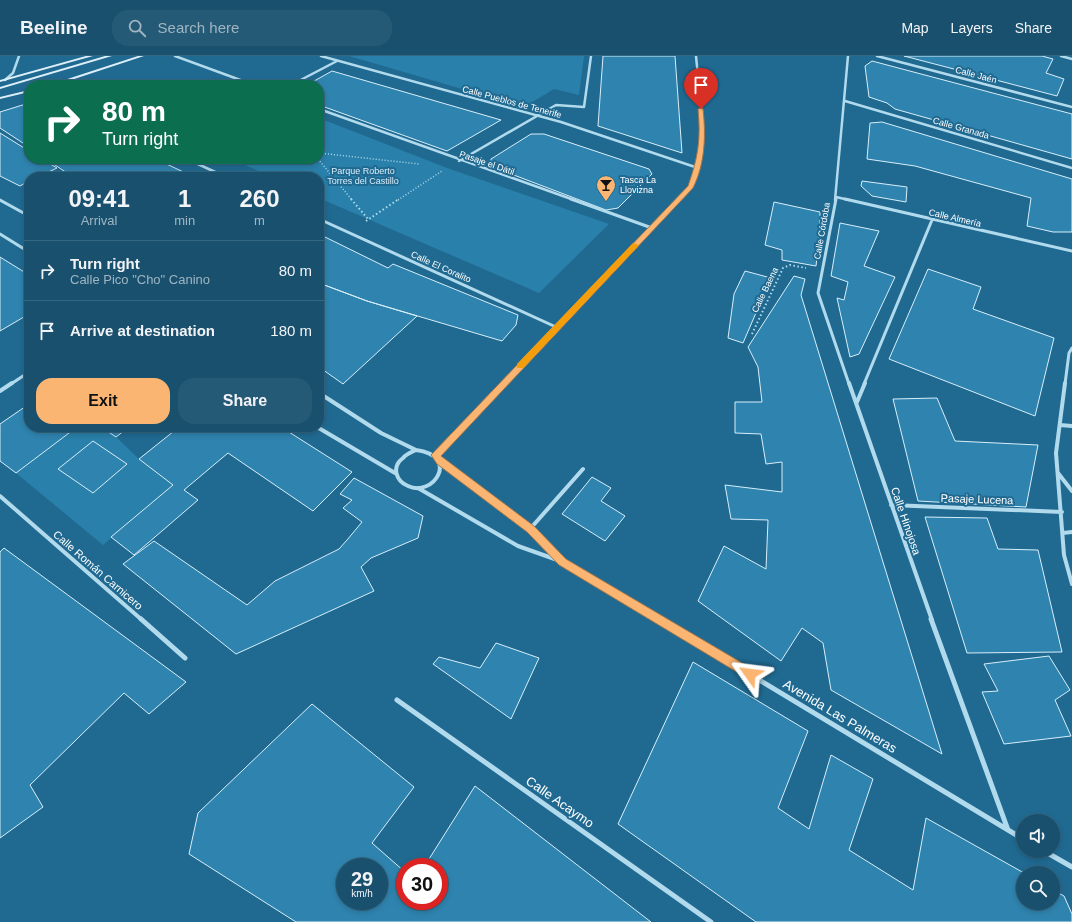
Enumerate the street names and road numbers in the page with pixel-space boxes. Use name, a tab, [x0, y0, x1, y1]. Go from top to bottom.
street label: Calle Jaén	[954, 65, 998, 85]
street label: Calle Pueblos de Tenerife	[461, 84, 563, 120]
street label: Calle Granada	[932, 115, 990, 141]
street label: Pasaje el Dátil	[458, 149, 516, 177]
street label: Calle Córdoba	[812, 202, 832, 260]
street label: Calle Almería	[928, 207, 982, 229]
street label: Calle El Coralito	[409, 249, 473, 285]
street label: Calle Baena	[750, 266, 780, 314]
street label: Calle Hinojosa	[889, 486, 924, 557]
street label: Pasaje Lucena	[940, 492, 1014, 506]
street label: Calle Román Carnicero	[51, 528, 145, 612]
street label: Avenida Las Palmeras	[780, 676, 900, 756]
street label: Calle Acaymo	[523, 773, 597, 831]

